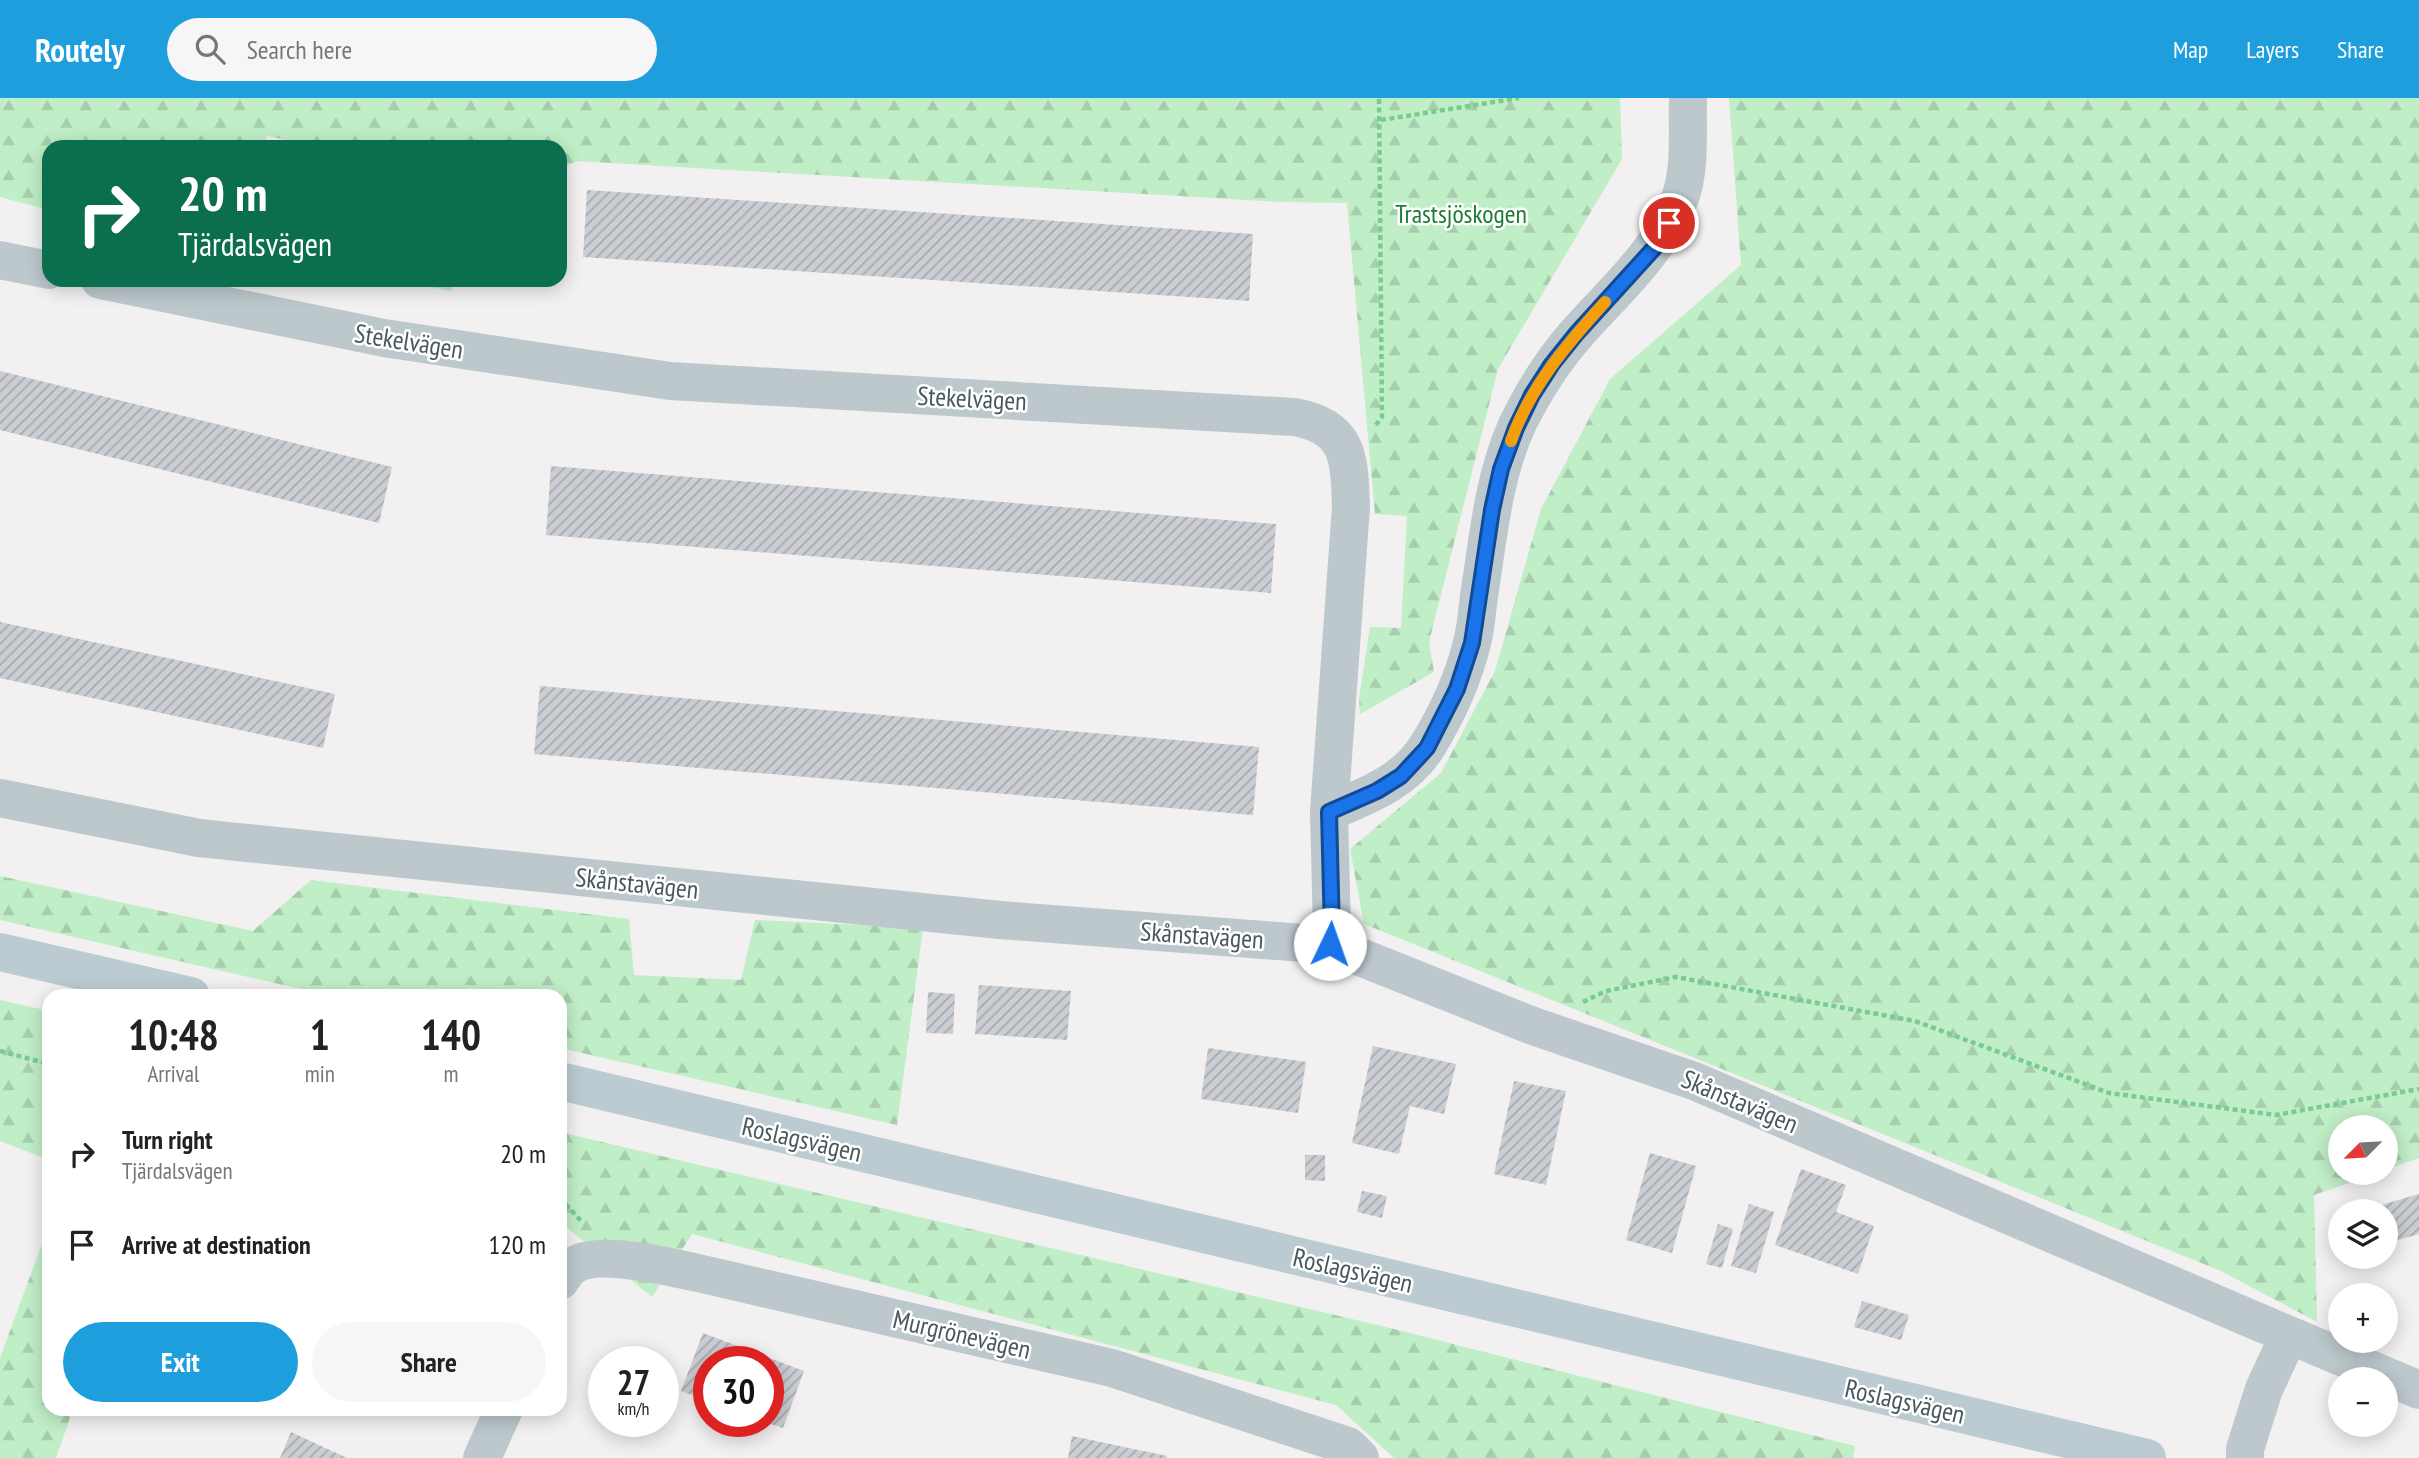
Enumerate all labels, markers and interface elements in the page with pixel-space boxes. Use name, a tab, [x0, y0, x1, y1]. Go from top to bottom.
search box	[167, 18, 657, 81]
text: Routely	[35, 28, 125, 71]
icon: search	[191, 30, 229, 68]
text: Search here	[247, 33, 352, 66]
text: Map	[2173, 34, 2208, 65]
text: Layers	[2246, 34, 2299, 65]
text: Share	[2337, 34, 2384, 65]
text: 20 m	[178, 161, 267, 225]
icon: right	[63, 168, 154, 259]
pin	[1639, 193, 1699, 253]
park label: Trastsjöskogen	[1395, 197, 1527, 230]
icon: arrive	[1650, 204, 1688, 242]
text: Tjärdalsvägen	[178, 223, 332, 265]
street label: Stekelvägen	[352, 316, 466, 366]
street label: Stekelvägen	[917, 379, 1027, 417]
street label: Skånstavägen	[574, 860, 700, 906]
position arrow	[1293, 907, 1367, 981]
street label: Skånstavägen	[1139, 914, 1265, 956]
text: 10:48	[128, 1007, 219, 1062]
text: 1	[310, 1007, 330, 1062]
text: 140	[421, 1007, 481, 1062]
text: Arrival	[147, 1059, 199, 1088]
text: min	[305, 1059, 335, 1088]
text: m	[443, 1059, 458, 1088]
street label: Skånstavägen	[1677, 1062, 1803, 1140]
street label: Roslagsvägen	[739, 1109, 865, 1169]
north arrow	[2328, 1115, 2398, 1185]
map controls	[2328, 1115, 2398, 1437]
text: Turn right	[122, 1123, 213, 1156]
icon: right	[63, 1135, 101, 1173]
text: 20 m	[500, 1137, 546, 1170]
text: Tjärdalsvägen	[122, 1156, 233, 1185]
button: layers	[2328, 1199, 2398, 1269]
icon: arrive	[63, 1226, 101, 1264]
text: Arrive at destination	[122, 1228, 311, 1261]
text: 120 m	[488, 1228, 546, 1261]
street label: Roslagsvägen	[1290, 1240, 1416, 1300]
button: +	[2328, 1283, 2398, 1353]
street label: Murgrönevägen	[890, 1302, 1034, 1366]
button: Exit	[63, 1322, 298, 1402]
button: Share	[312, 1322, 546, 1402]
speed limit sign: 30	[693, 1346, 784, 1437]
text: 27	[617, 1359, 650, 1405]
button: −	[2328, 1367, 2398, 1437]
street label: Roslagsvägen	[1842, 1371, 1968, 1431]
text: km/h	[618, 1397, 649, 1420]

